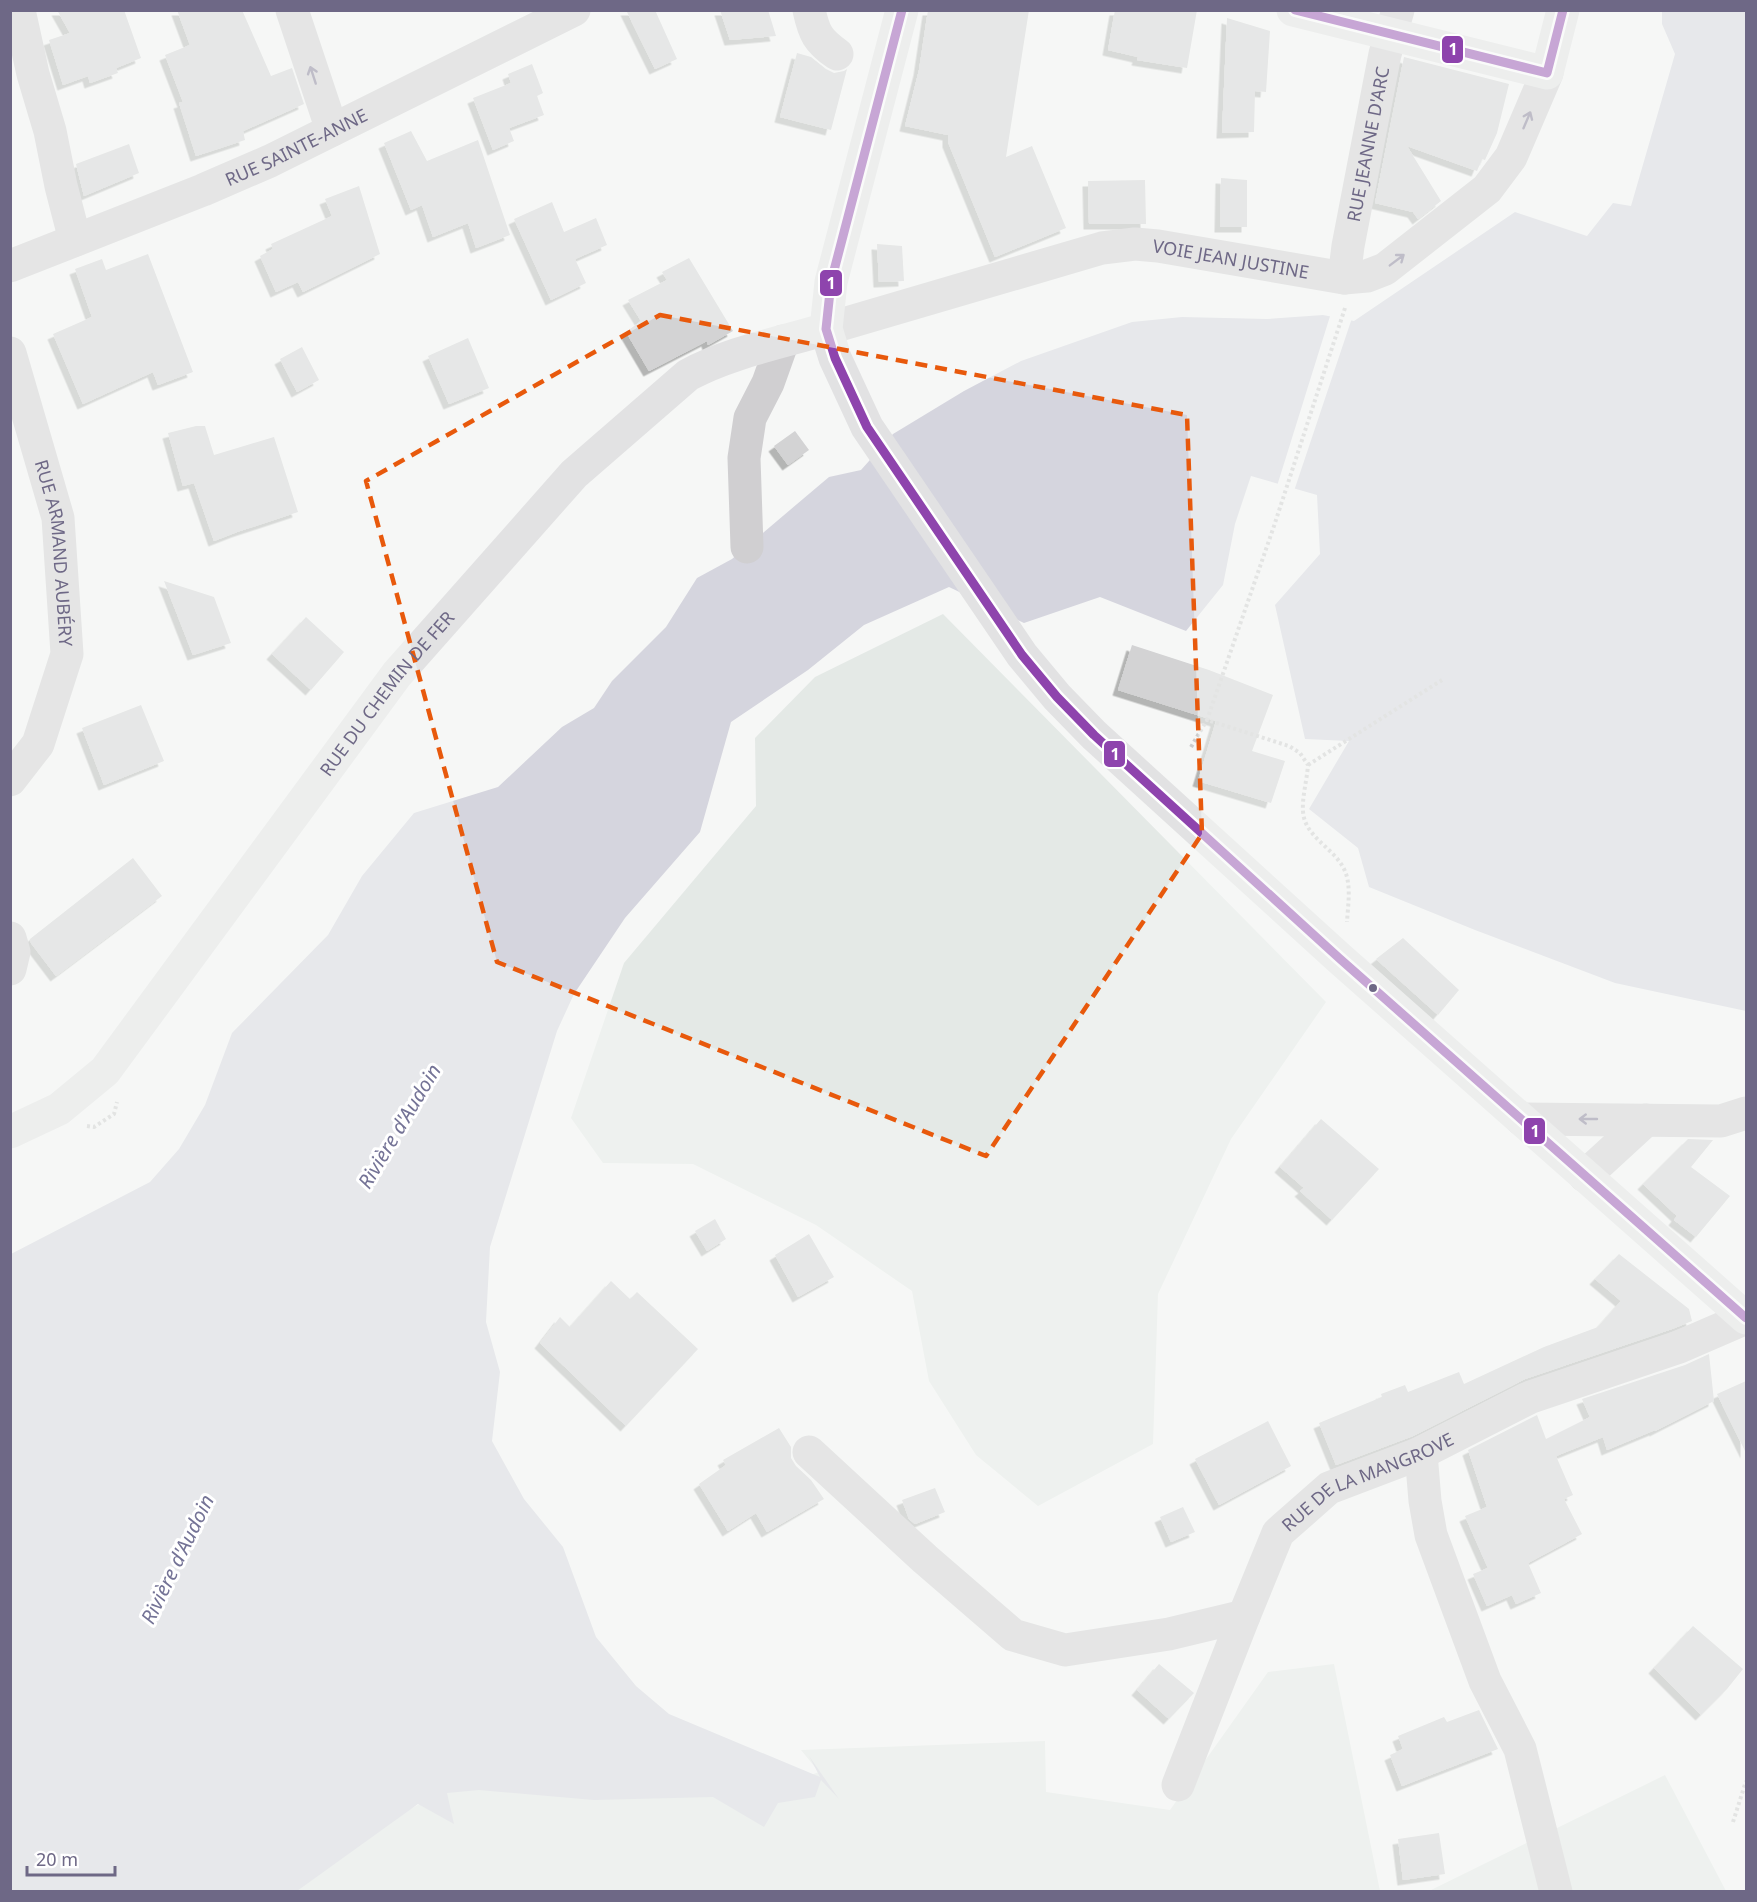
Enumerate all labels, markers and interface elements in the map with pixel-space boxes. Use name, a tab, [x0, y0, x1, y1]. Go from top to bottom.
line badge: 1	[1441, 35, 1464, 64]
text: 1	[1448, 38, 1458, 60]
street label: RUE JEANNE D'ARC	[1341, 64, 1394, 224]
one-way arrow	[307, 66, 318, 85]
street label: RUE SAINTE-ANNE	[221, 103, 371, 191]
one-way arrow	[1522, 111, 1533, 129]
street label: VOIE JEAN JUSTINE	[1151, 233, 1311, 284]
one-way arrow	[1389, 253, 1405, 266]
line badge: 1	[819, 269, 843, 297]
text: 1	[826, 272, 836, 294]
street label: RUE ARMAND AUBÉRY	[30, 457, 79, 648]
street label: RUE DU CHEMIN DE FER	[314, 606, 459, 781]
line badge: 1	[1103, 740, 1126, 768]
text: 1	[1110, 743, 1120, 765]
unlabelled marker	[1367, 982, 1379, 994]
water label: Rivière d'Audoin	[351, 1059, 447, 1193]
one-way arrow	[1578, 1114, 1598, 1125]
line badge: 1	[1523, 1117, 1546, 1145]
text: 1	[1530, 1120, 1540, 1142]
street label: RUE DE LA MANGROVE	[1276, 1426, 1458, 1537]
water label: Rivière d'Audoin	[134, 1490, 220, 1628]
scale bar	[27, 1839, 116, 1877]
text: 20 m	[36, 1847, 78, 1871]

